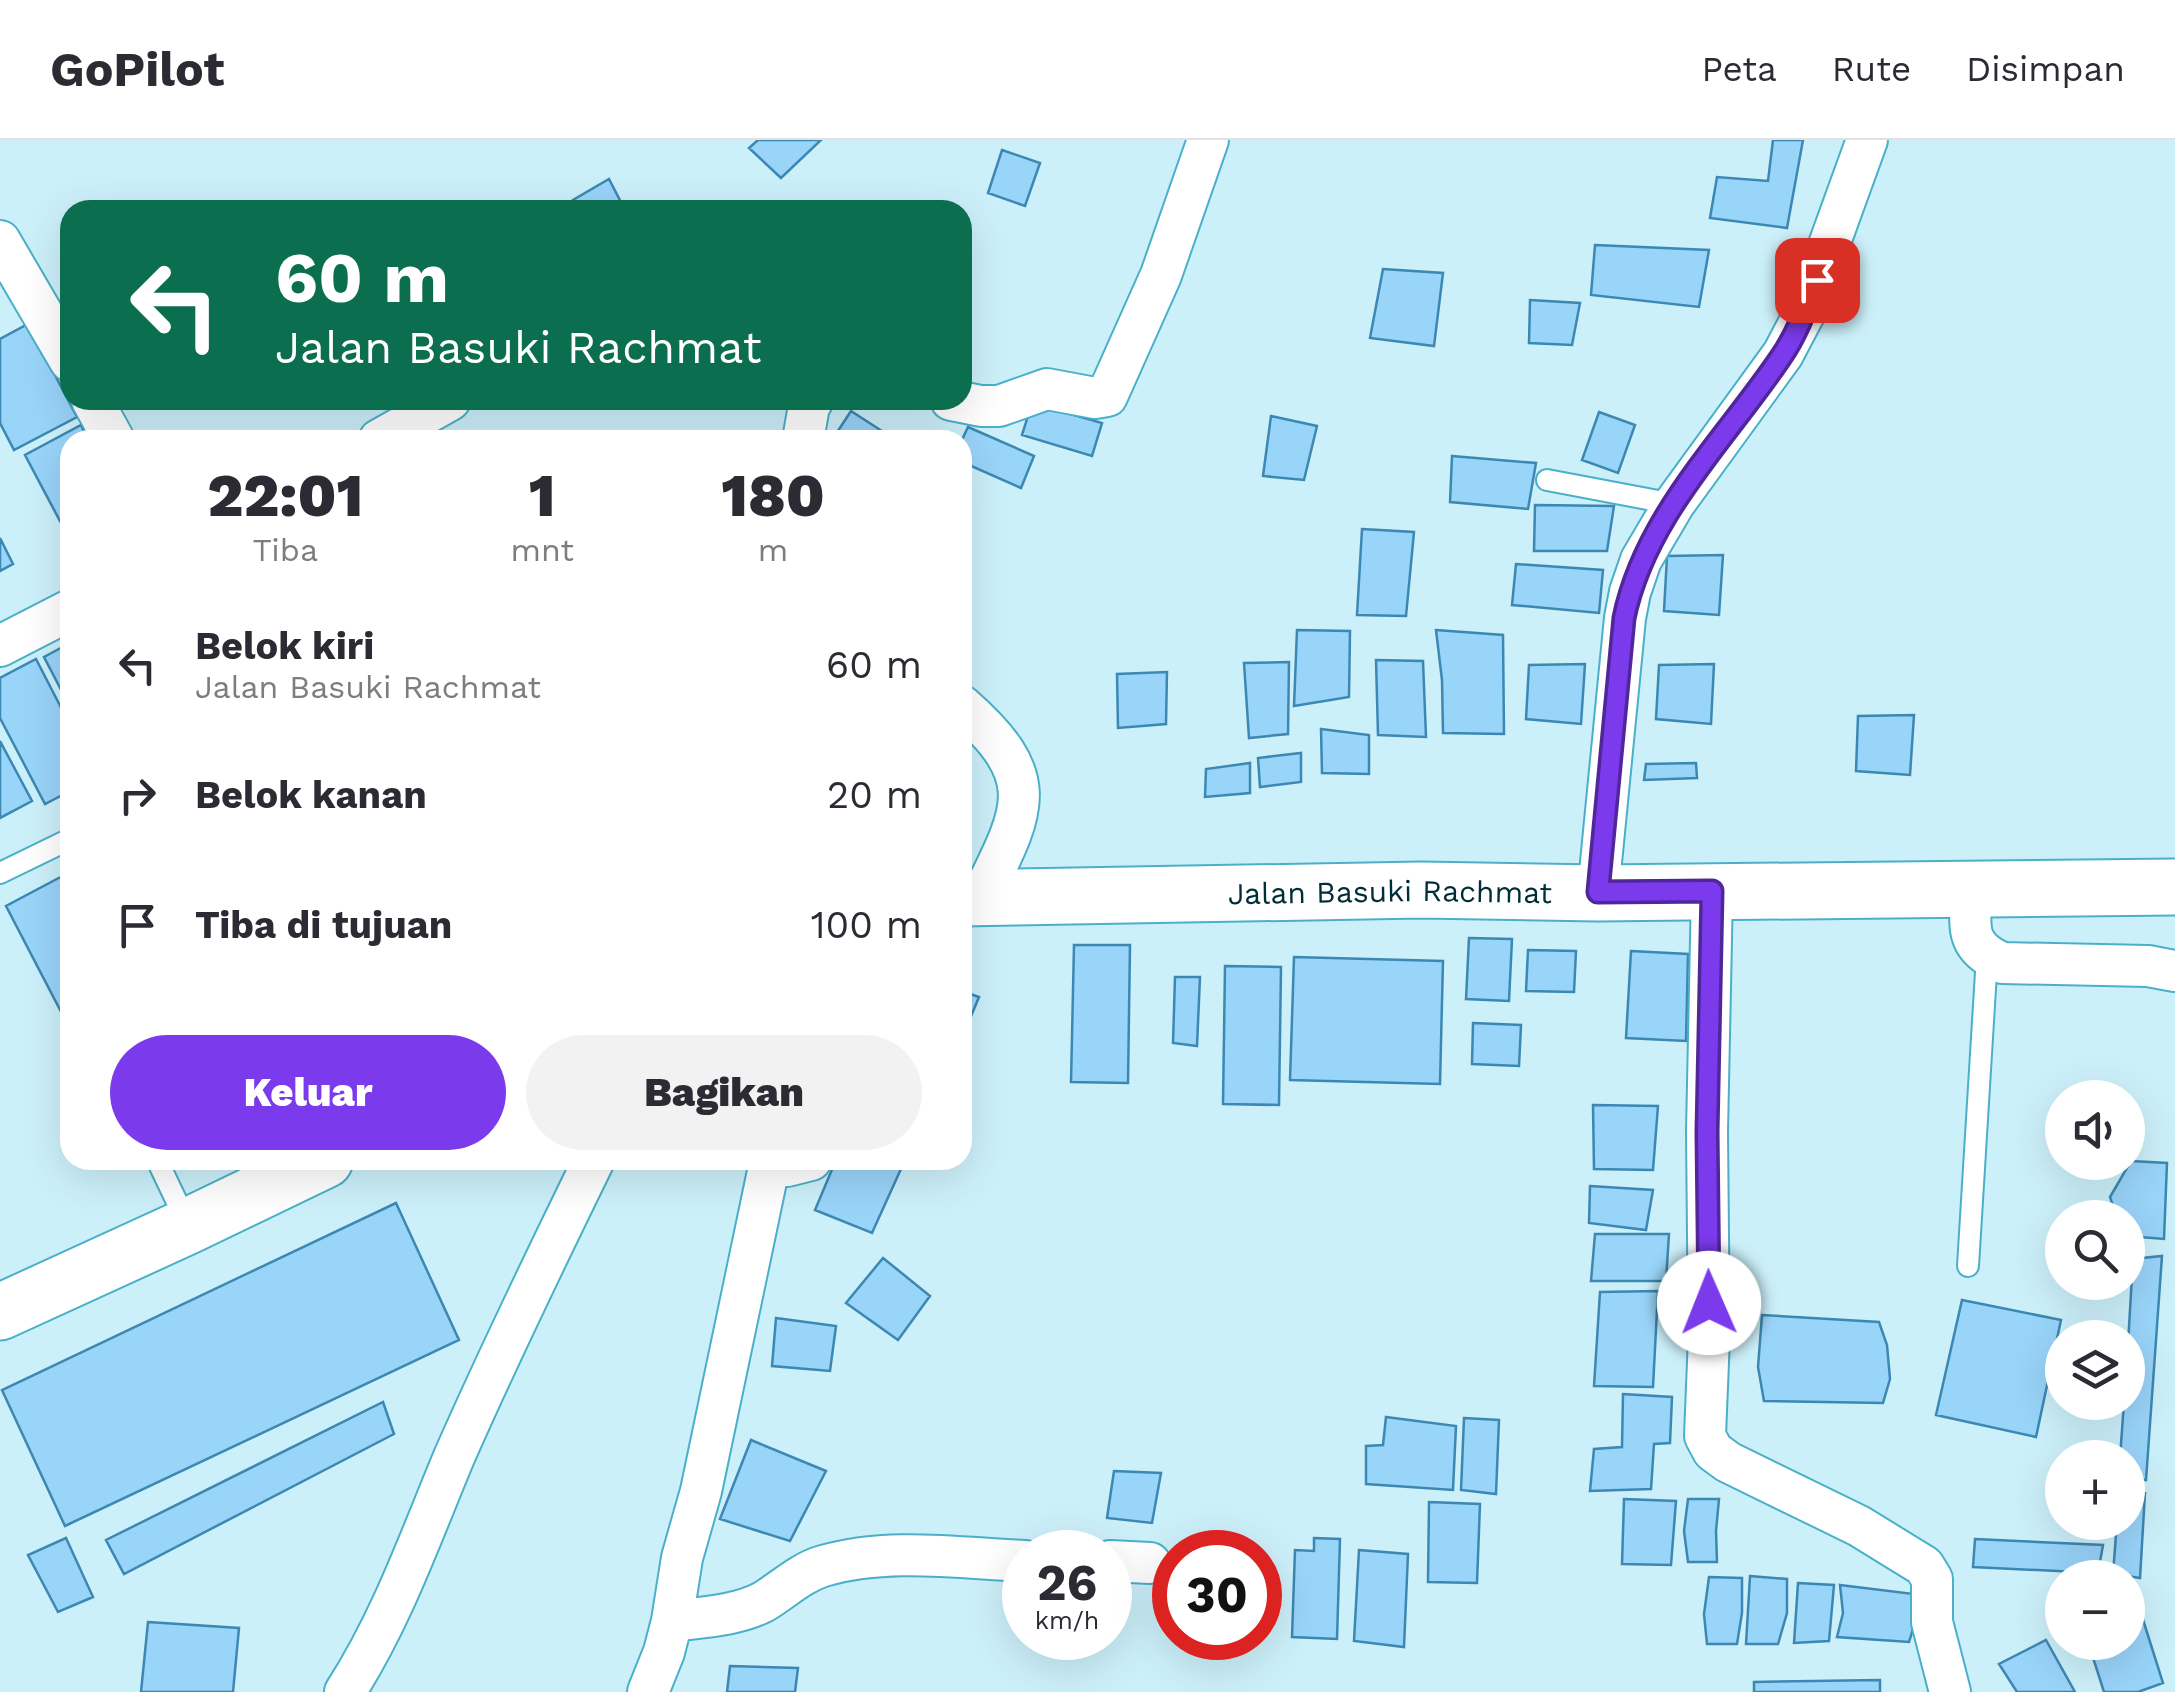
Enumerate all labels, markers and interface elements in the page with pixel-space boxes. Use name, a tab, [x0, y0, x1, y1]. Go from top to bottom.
text: GoPilot	[50, 41, 225, 98]
text: Peta	[1702, 48, 1777, 90]
text: Rute	[1832, 48, 1911, 90]
text: Disimpan	[1966, 48, 2125, 90]
text: 60 m	[275, 237, 449, 319]
pin	[1775, 238, 1860, 323]
icon: left	[110, 240, 240, 370]
icon: arrive	[1790, 253, 1845, 308]
text: Jalan Basuki Rachmat	[275, 321, 762, 374]
text: 22:01	[207, 460, 363, 531]
text: 1	[529, 460, 556, 531]
text: 180	[721, 460, 825, 531]
text: Tiba	[252, 531, 318, 569]
text: mnt	[511, 531, 574, 569]
text: m	[758, 531, 788, 569]
text: Belok kiri	[195, 624, 374, 668]
icon: left	[110, 638, 165, 693]
text: 60 m	[826, 643, 922, 687]
text: Jalan Basuki Rachmat	[195, 668, 541, 706]
icon: right	[110, 768, 165, 823]
text: Belok kanan	[195, 773, 427, 817]
text: 20 m	[827, 773, 922, 817]
street label: Jalan Basuki Rachmat	[1227, 872, 1553, 911]
icon: arrive	[110, 898, 165, 953]
text: Tiba di tujuan	[195, 903, 452, 947]
text: 100 m	[811, 903, 922, 947]
button: Keluar	[110, 1035, 506, 1150]
button: Bagikan	[526, 1035, 922, 1150]
map controls	[2045, 1080, 2145, 1660]
button: sound	[2045, 1080, 2145, 1180]
button: search	[2045, 1200, 2145, 1300]
position arrow	[1657, 1251, 1761, 1355]
button: layers	[2045, 1320, 2145, 1420]
button: +	[2045, 1440, 2145, 1540]
speed limit sign: 30	[1152, 1530, 1282, 1660]
text: 26	[1037, 1553, 1097, 1612]
button: −	[2045, 1560, 2145, 1660]
text: km/h	[1035, 1606, 1099, 1635]

